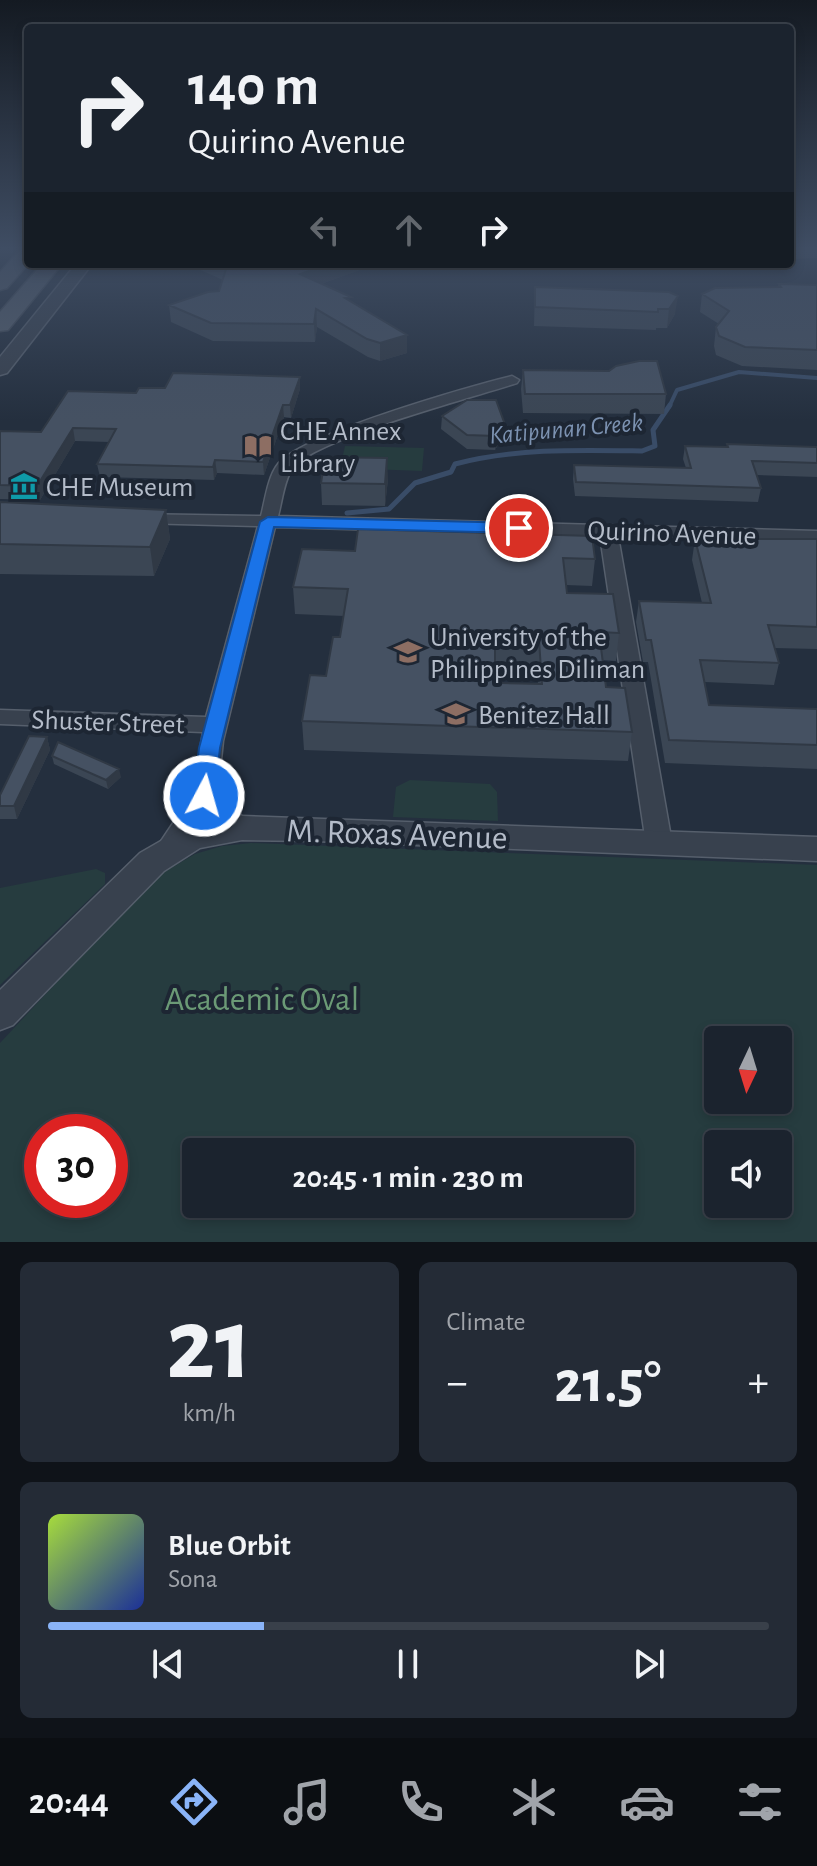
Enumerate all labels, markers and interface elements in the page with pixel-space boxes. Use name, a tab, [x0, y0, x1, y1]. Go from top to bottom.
icon: right	[56, 56, 160, 160]
text: 140 m	[188, 59, 319, 115]
text: Quirino Avenue	[188, 124, 406, 160]
icon: left	[303, 208, 347, 252]
icon: ahead	[387, 208, 431, 252]
icon: right	[471, 208, 515, 252]
water label: Katipunan Creek	[488, 409, 644, 449]
place label: CHE Annex Library	[280, 418, 401, 478]
library icon: CHE Annex Library	[243, 431, 273, 461]
museum icon: CHE Museum	[9, 471, 39, 501]
place label: CHE Museum	[46, 474, 193, 502]
pin	[485, 494, 553, 562]
icon: arrive	[497, 506, 541, 550]
street label: Quirino Avenue	[587, 517, 757, 551]
place label: University of the Philippines Diliman	[430, 624, 645, 684]
school or university icon: University of the Philippines Diliman	[393, 637, 423, 667]
school or university icon: Benitez Hall	[441, 699, 471, 729]
place label: Benitez Hall	[478, 702, 610, 730]
street label: Shuster Street	[31, 706, 185, 740]
position arrow	[162, 754, 246, 838]
street label: M. Roxas Avenue	[286, 814, 508, 856]
park label: Academic Oval	[165, 983, 359, 1017]
north arrow	[704, 1026, 792, 1114]
map controls	[704, 1026, 792, 1218]
speed limit sign: 30	[24, 1114, 128, 1218]
button: sound	[704, 1130, 792, 1218]
text: 20:45 · 1 min · 230 m	[292, 1163, 524, 1193]
text: 21	[166, 1294, 252, 1398]
text: Climate	[447, 1309, 525, 1335]
text: 21.5°	[554, 1353, 661, 1413]
text: −	[447, 1361, 468, 1405]
text: +	[748, 1361, 769, 1405]
text: km/h	[182, 1400, 236, 1426]
text: Blue Orbit	[168, 1531, 291, 1561]
text: Sona	[168, 1566, 218, 1592]
icon: previous	[146, 1642, 190, 1686]
icon: pause	[386, 1642, 430, 1686]
icon: next	[627, 1642, 671, 1686]
icon: directions	[166, 1774, 222, 1830]
icon: music	[279, 1774, 335, 1830]
icon: phone	[393, 1774, 449, 1830]
icon: climate	[506, 1774, 562, 1830]
icon: car	[619, 1774, 675, 1830]
icon: filters	[732, 1774, 788, 1830]
text: 20:44	[29, 1784, 109, 1820]

